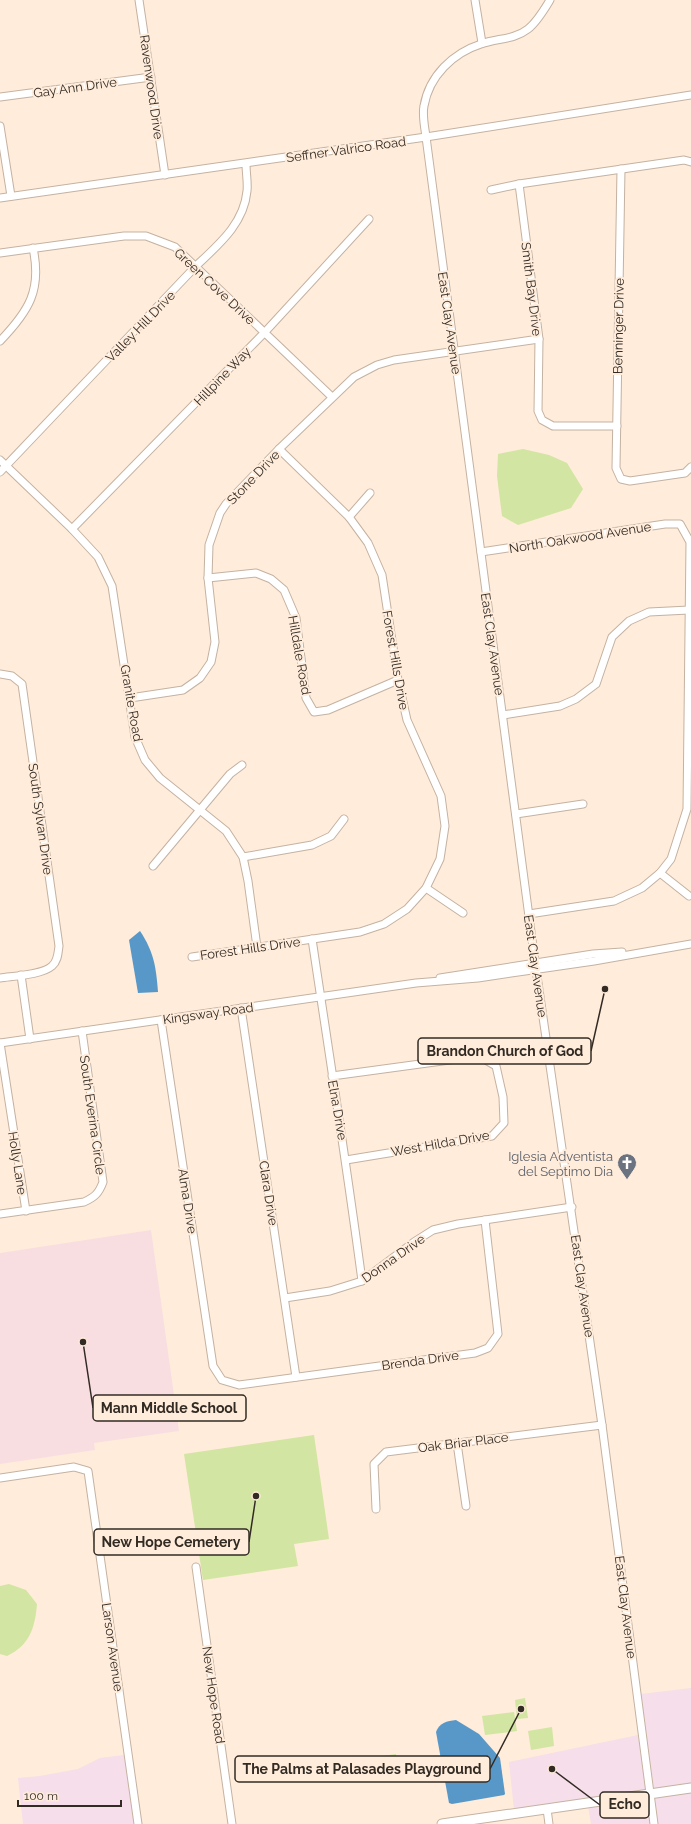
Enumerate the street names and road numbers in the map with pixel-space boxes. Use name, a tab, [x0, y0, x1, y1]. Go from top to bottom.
street label: Ravenwood Drive	[137, 34, 166, 141]
street label: Gay Ann Drive	[32, 74, 118, 101]
street label: Seffner Valrico Road	[285, 134, 407, 165]
street label: Smith Bay Drive	[518, 241, 545, 337]
street label: Green Cove Drive	[171, 245, 258, 328]
street label: East Clay Avenue	[435, 271, 464, 376]
street label: Benninger Drive	[610, 277, 627, 374]
street label: Valley Hill Drive	[103, 287, 178, 365]
street label: Hillpine Way	[191, 344, 254, 409]
street label: Stone Drive	[224, 447, 283, 507]
street label: North Oakwood Avenue	[508, 519, 653, 556]
street label: East Clay Avenue	[478, 592, 507, 697]
street label: Forest Hills Drive	[379, 609, 412, 711]
street label: Hilldale Road	[285, 614, 314, 696]
street label: Granite Road	[117, 664, 146, 743]
street label: South Sylvan Drive	[25, 762, 56, 876]
street label: East Clay Avenue	[521, 914, 550, 1019]
street label: Forest Hills Drive	[199, 934, 301, 963]
street label: Kingsway Road	[162, 1000, 254, 1027]
street label: South Everina Circle	[77, 1054, 108, 1176]
street label: Elna Drive	[325, 1079, 350, 1142]
street label: West Hilda Drive	[390, 1127, 491, 1160]
street label: Holly Lane	[5, 1130, 30, 1196]
street label: Clara Drive	[256, 1160, 281, 1227]
street label: Alma Drive	[175, 1167, 200, 1235]
street label: Donna Drive	[359, 1231, 428, 1286]
street label: East Clay Avenue	[568, 1234, 597, 1339]
street label: Brenda Drive	[381, 1348, 460, 1373]
street label: Oak Briar Place	[417, 1429, 510, 1455]
street label: East Clay Avenue	[612, 1555, 639, 1660]
street label: Larson Avenue	[99, 1602, 126, 1693]
street label: New Hope Road	[199, 1645, 228, 1745]

